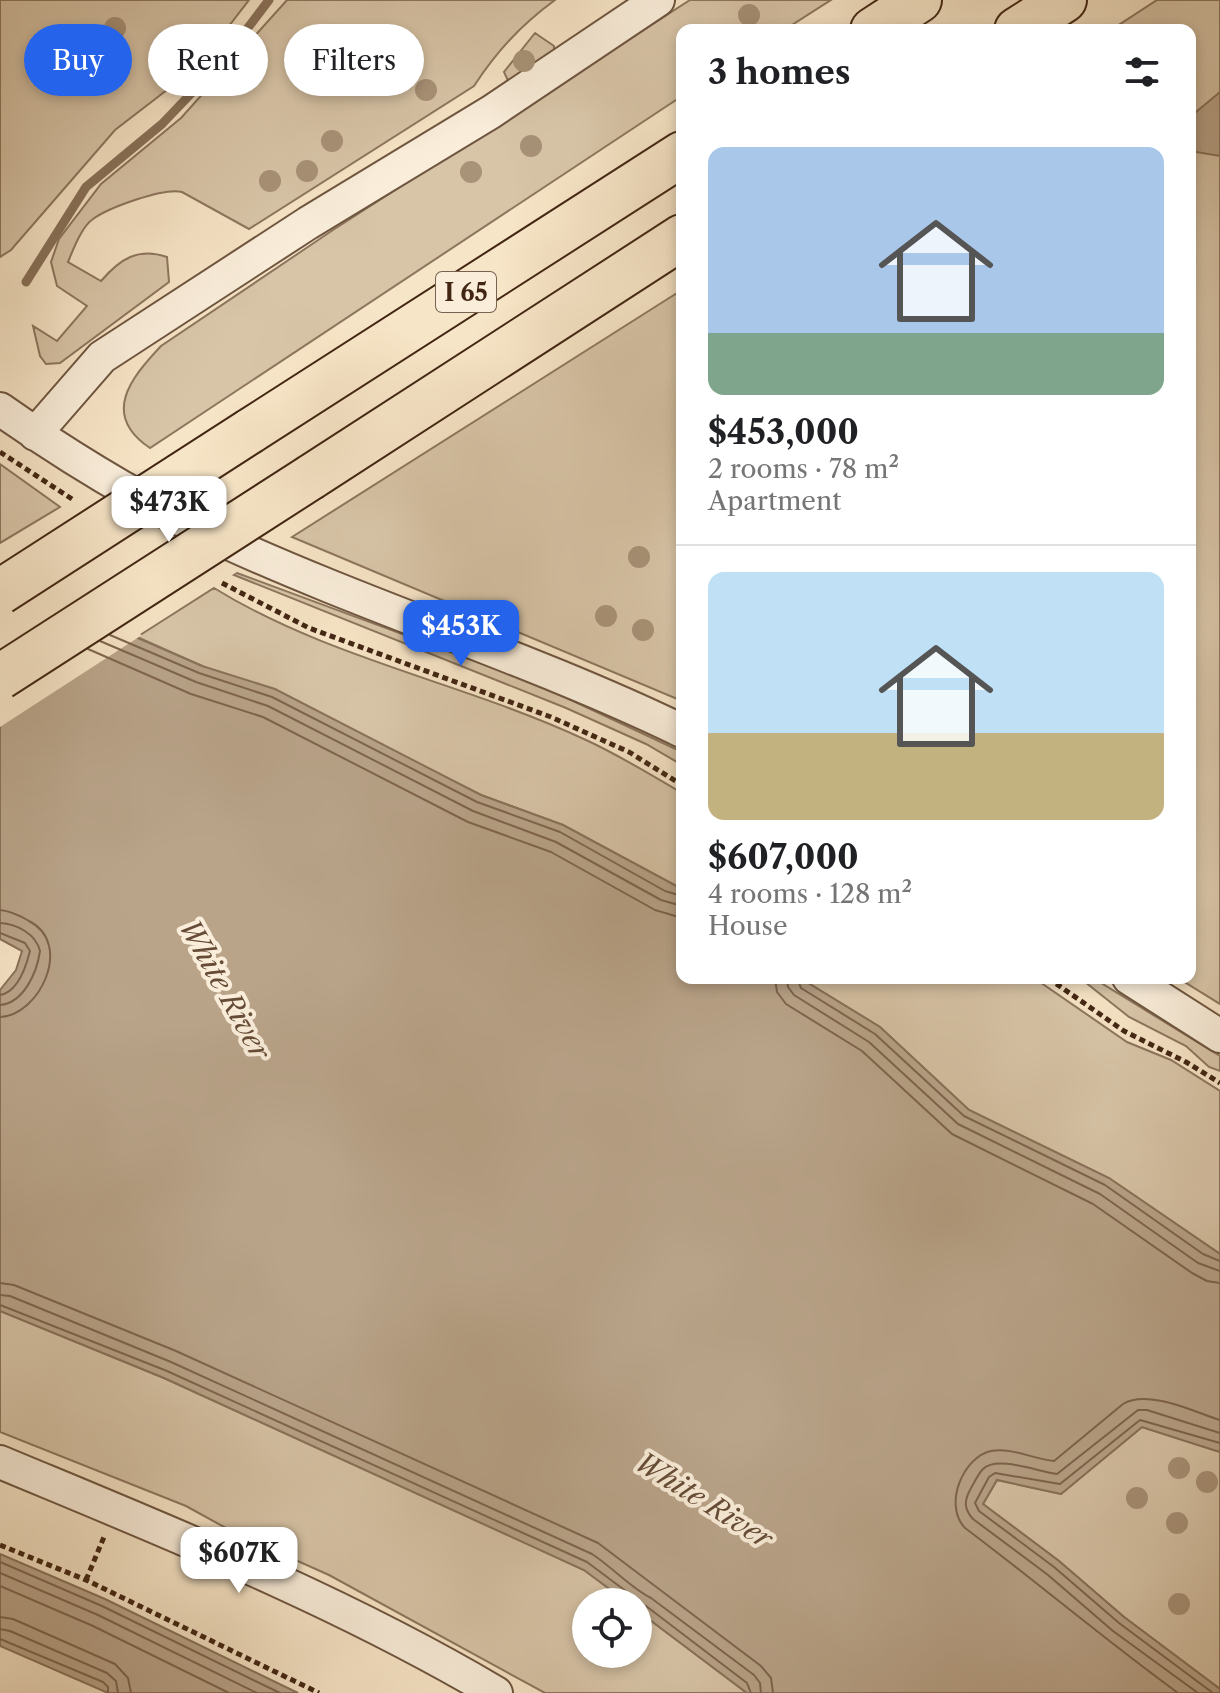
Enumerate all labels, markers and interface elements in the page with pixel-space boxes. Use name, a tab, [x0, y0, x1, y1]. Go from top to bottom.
chip: Buy	[24, 24, 132, 96]
chip: Rent	[148, 24, 268, 96]
chip: Filters	[284, 24, 424, 96]
icon: filters	[1120, 50, 1164, 94]
text: 3 homes	[708, 51, 851, 93]
icon: home	[864, 199, 1008, 343]
road number: I 65	[436, 272, 496, 312]
text: $453,000	[708, 411, 859, 453]
text: 2 rooms · 78 m²	[708, 453, 899, 485]
pin: $473K	[113, 476, 225, 544]
text: Apartment	[708, 485, 841, 517]
text: $473K	[130, 486, 208, 518]
pin: $453K	[405, 600, 517, 668]
text: $453K	[421, 610, 501, 642]
icon: home	[864, 624, 1008, 768]
text: $607,000	[708, 836, 859, 878]
text: 4 rooms · 128 m²	[708, 878, 912, 910]
text: House	[708, 910, 788, 942]
water label: White River	[172, 913, 279, 1067]
water label: White River	[629, 1444, 781, 1557]
pin: $607K	[183, 1527, 295, 1595]
text: $607K	[199, 1537, 279, 1569]
map controls	[572, 1588, 652, 1668]
button: locate	[572, 1588, 652, 1668]

